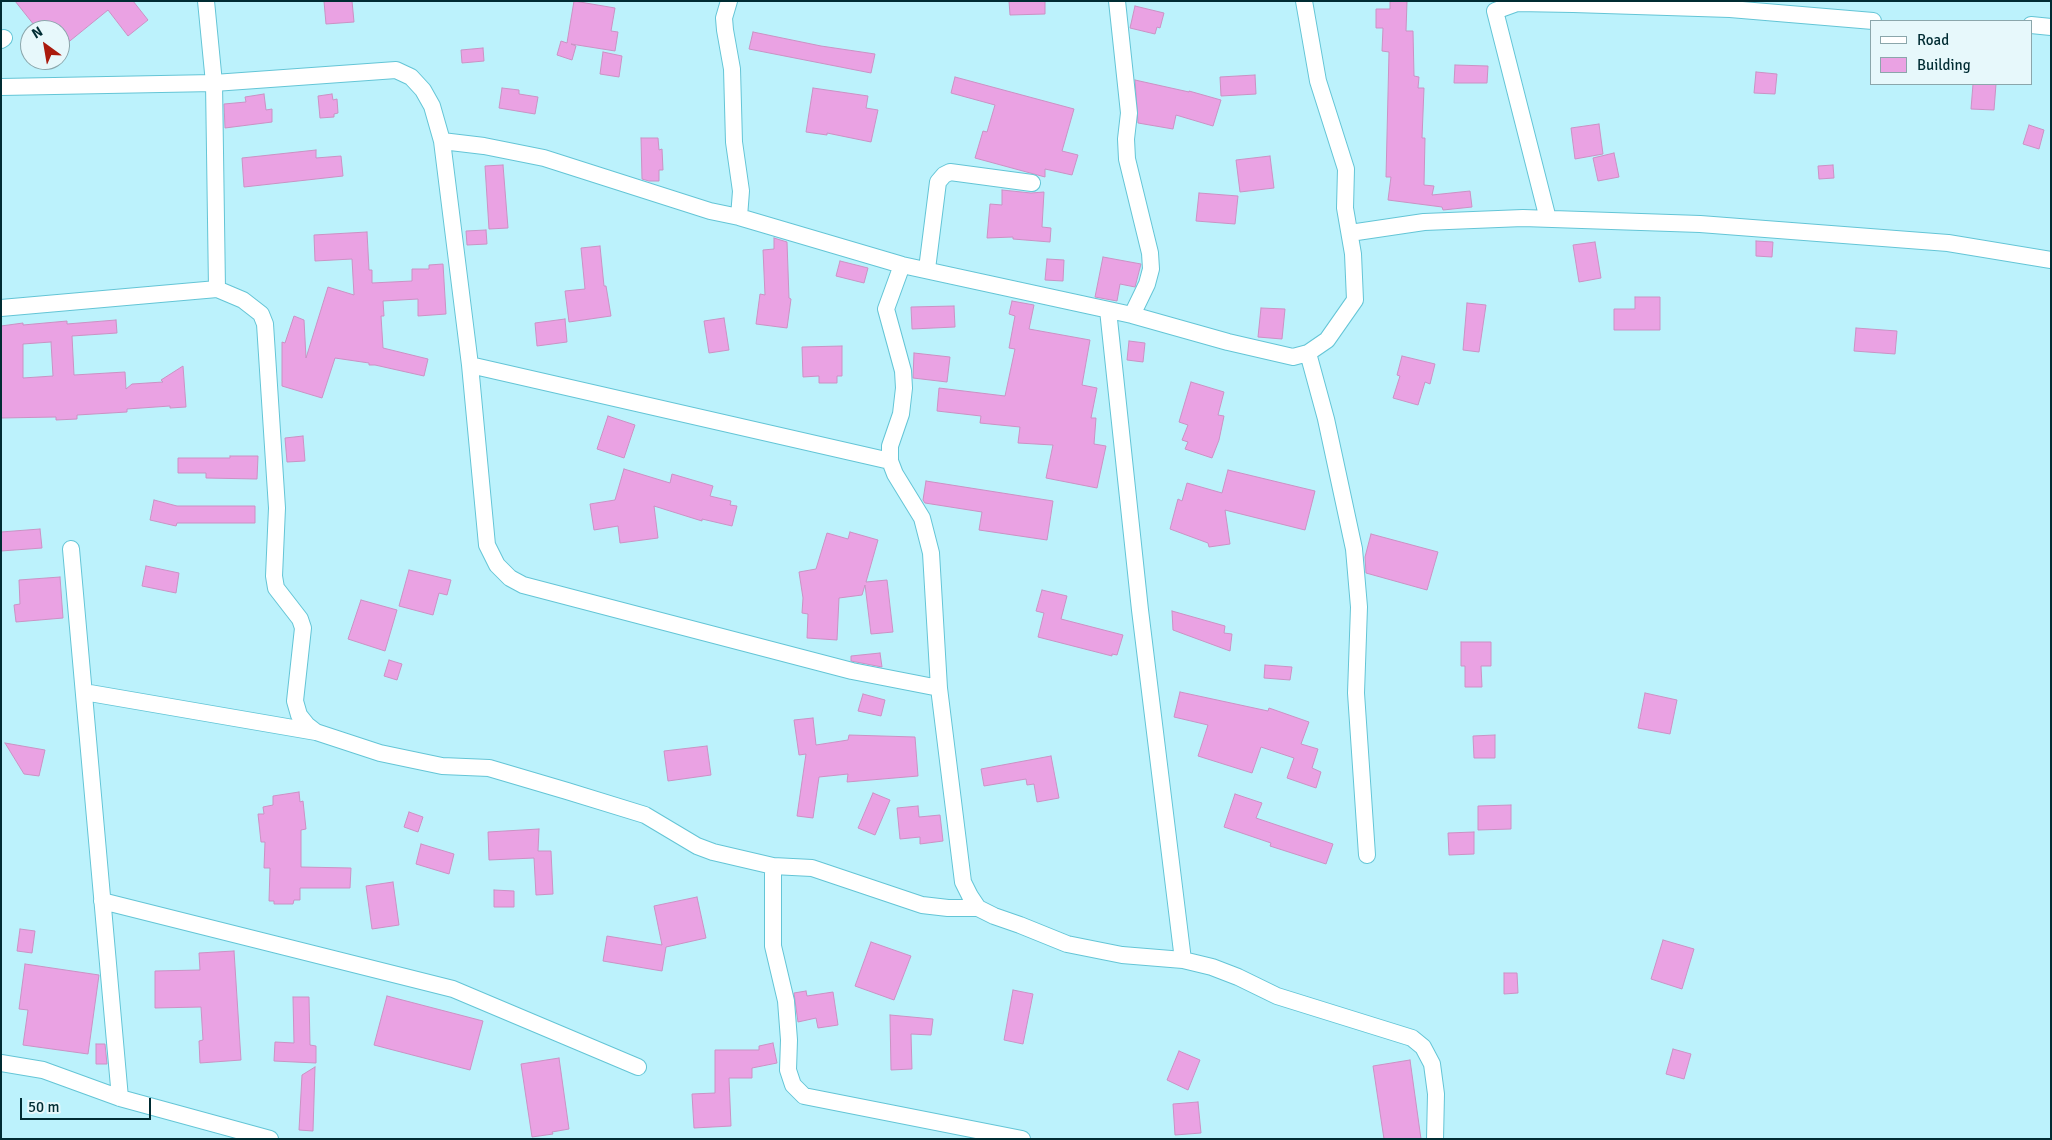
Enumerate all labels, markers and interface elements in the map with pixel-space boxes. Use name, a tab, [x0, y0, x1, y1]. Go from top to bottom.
north arrow	[20, 20, 70, 70]
legend	[1870, 20, 2032, 85]
text: N	[29, 23, 46, 42]
text: Road	[1917, 31, 1949, 49]
text: Building	[1917, 56, 1971, 74]
scale bar	[22, 1088, 154, 1120]
text: 50 m	[28, 1098, 59, 1116]

